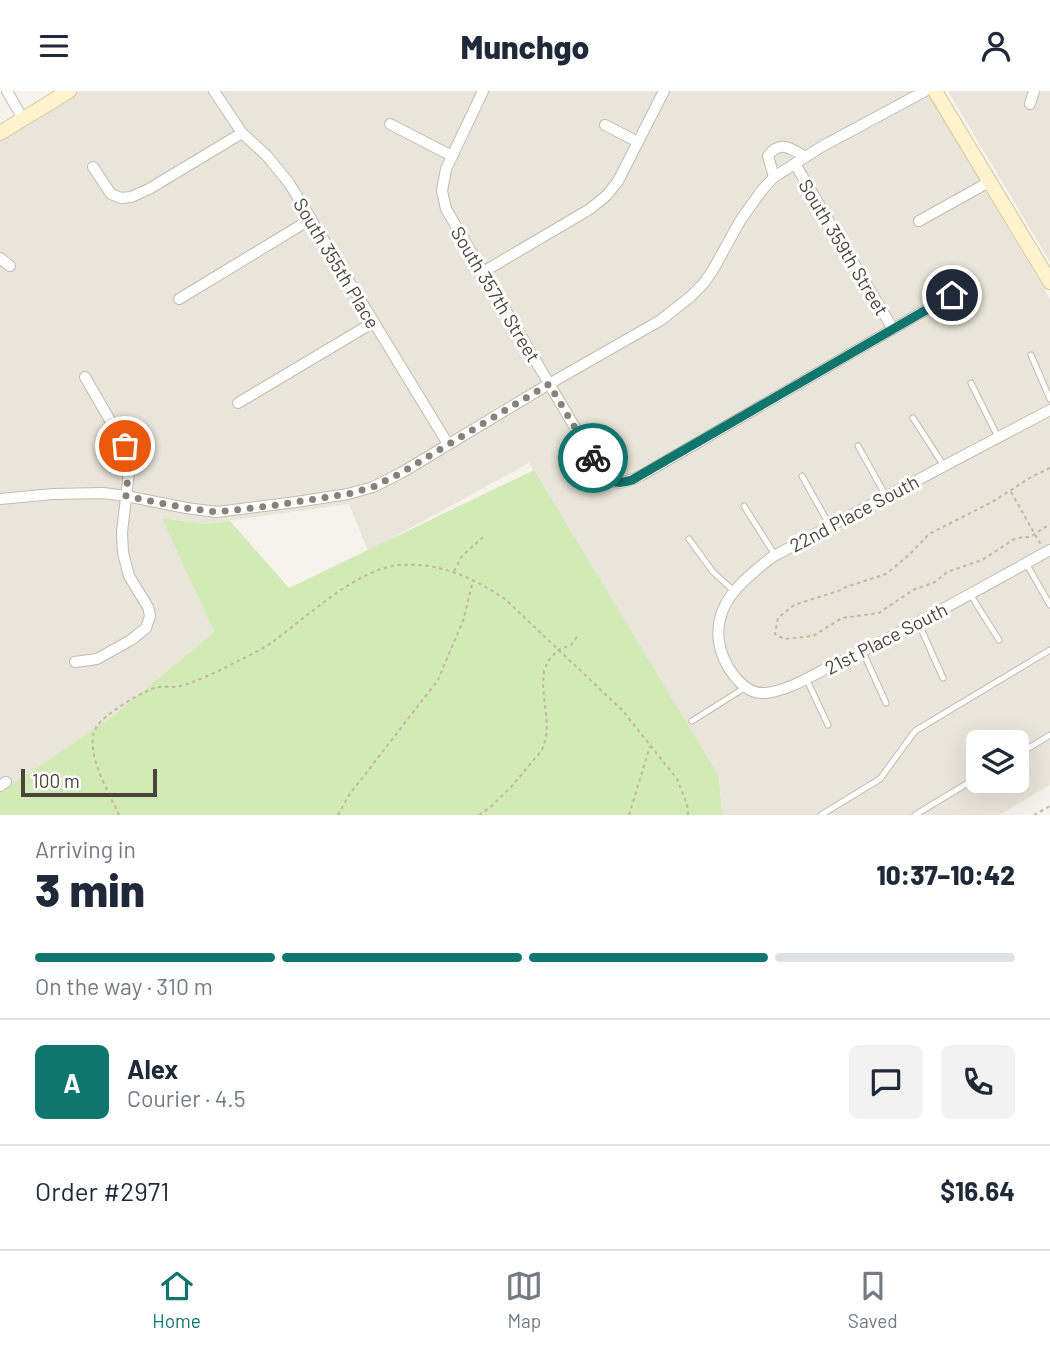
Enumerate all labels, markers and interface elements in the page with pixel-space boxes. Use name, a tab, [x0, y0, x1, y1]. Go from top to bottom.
icon: menu	[35, 27, 73, 65]
text: Munchgo	[461, 27, 589, 65]
icon: person	[977, 27, 1015, 65]
street label: South 359th Street	[794, 175, 894, 319]
street label: South 355th Place	[289, 194, 385, 332]
street label: South 357th Street	[446, 222, 546, 366]
pin	[922, 265, 982, 325]
icon: home	[933, 276, 971, 314]
pin	[95, 416, 155, 476]
courier	[558, 423, 628, 493]
icon: bag	[106, 427, 144, 465]
icon: bike	[574, 439, 612, 477]
street label: 22nd Place South	[786, 469, 922, 557]
street label: 21st Place South	[821, 597, 951, 679]
map controls	[966, 730, 1029, 793]
button: layers	[966, 730, 1029, 793]
scale bar	[21, 766, 158, 798]
text: 100 m	[32, 769, 80, 792]
text: Arriving in	[35, 835, 136, 863]
text: 10:37–10:42	[876, 859, 1015, 890]
text: 3 min	[35, 861, 145, 916]
text: On the way · 310 m	[35, 972, 213, 1000]
button: chat	[849, 1045, 923, 1119]
button: phone	[941, 1045, 1015, 1119]
text: Alex	[127, 1053, 178, 1084]
text: A	[63, 1067, 81, 1098]
text: Courier · 4.5	[127, 1084, 246, 1112]
text: Order #2971	[35, 1175, 169, 1206]
text: $16.64	[940, 1175, 1015, 1206]
tab: Home	[152, 1267, 201, 1332]
tab: Map	[505, 1267, 543, 1332]
tab: Saved	[848, 1267, 898, 1332]

